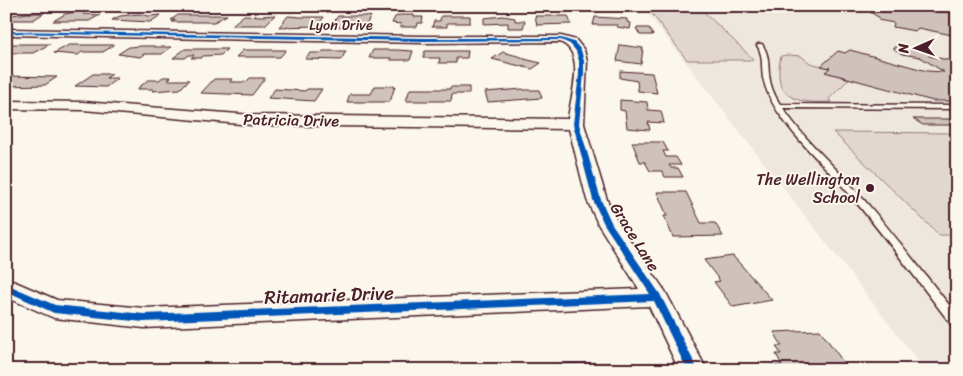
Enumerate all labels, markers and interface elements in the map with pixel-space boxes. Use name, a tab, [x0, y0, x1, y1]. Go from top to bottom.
street label: Lyon Drive	[309, 13, 373, 38]
north arrow	[890, 22, 940, 72]
text: N	[891, 43, 916, 55]
street label: Patricia Drive	[243, 105, 340, 135]
place label: The Wellington School	[756, 165, 860, 212]
marker: The Wellington School	[864, 182, 876, 194]
street label: Grace Lane	[602, 197, 668, 277]
street label: Ritamarie Drive	[264, 276, 395, 314]

